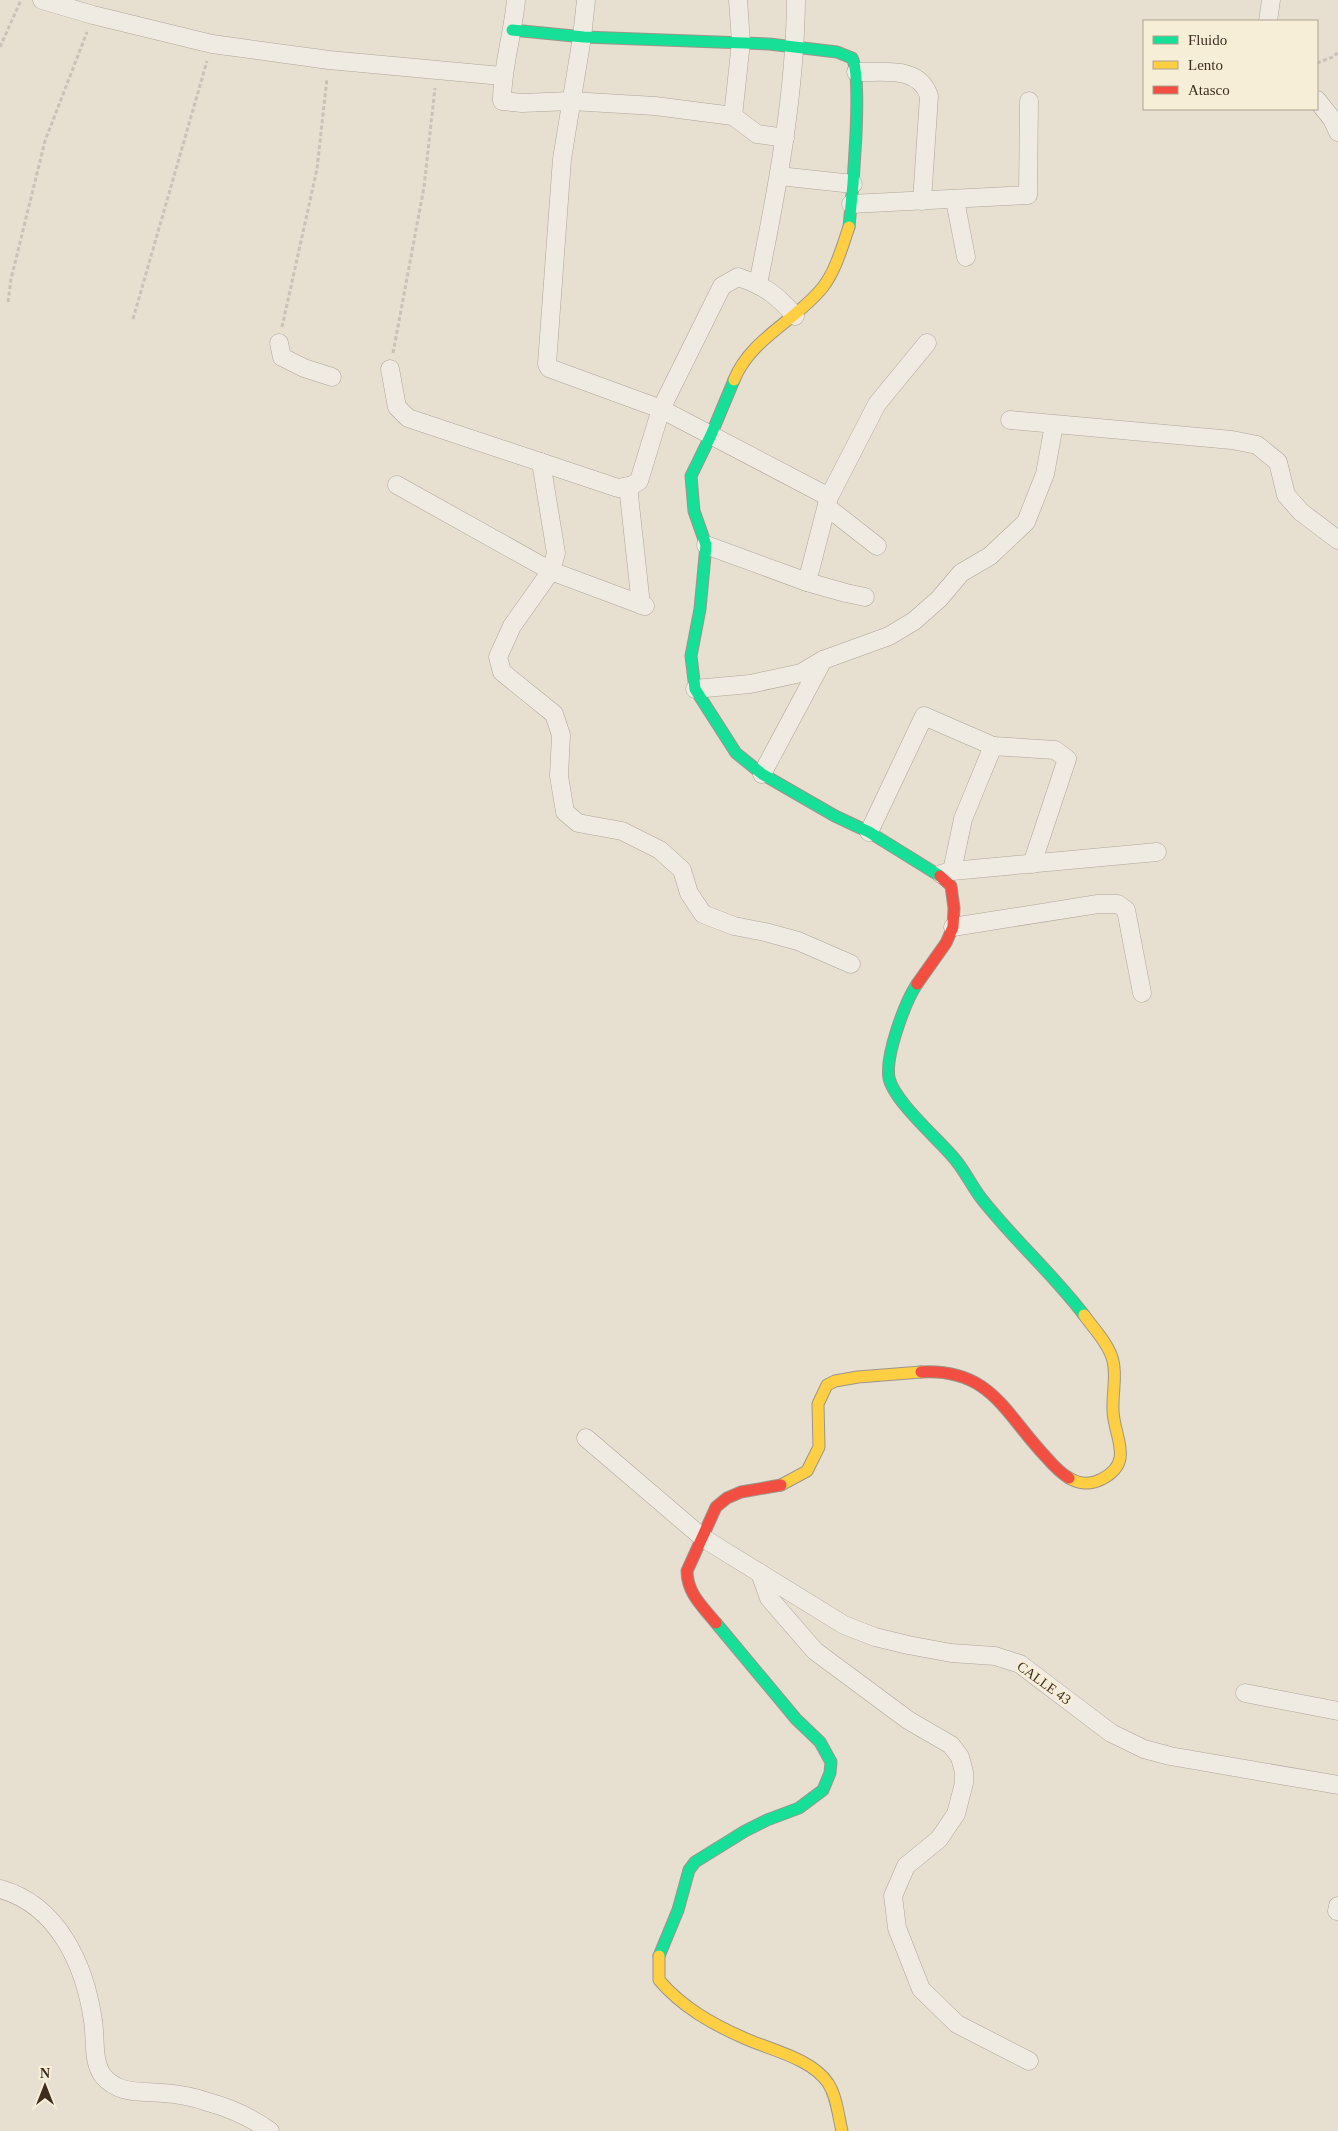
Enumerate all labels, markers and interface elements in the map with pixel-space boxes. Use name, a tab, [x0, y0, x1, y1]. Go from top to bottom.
legend	[1143, 20, 1318, 110]
text: Fluido	[1188, 32, 1227, 48]
text: Lento	[1188, 57, 1223, 73]
text: Atasco	[1188, 82, 1230, 98]
street label: CALLE 43	[1014, 1659, 1074, 1707]
north arrow	[20, 2061, 70, 2111]
text: N	[40, 2066, 50, 2081]

